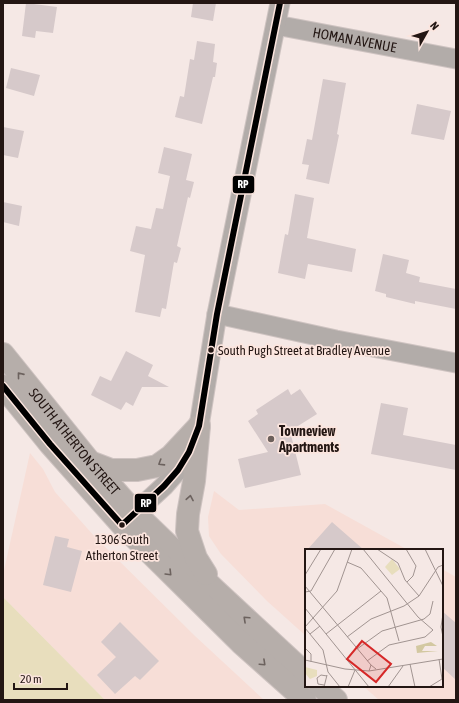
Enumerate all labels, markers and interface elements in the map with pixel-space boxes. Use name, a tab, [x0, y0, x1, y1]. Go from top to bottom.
north arrow	[407, 12, 447, 52]
text: N	[428, 19, 441, 32]
street label: HOMAN AVENUE	[312, 24, 398, 56]
line badge: RP	[232, 175, 255, 194]
text: RP	[238, 178, 249, 190]
place label: South Pugh Street at Bradley Avenue	[218, 343, 390, 358]
marker: South Pugh Street at Bradley Avenue	[206, 345, 216, 355]
one-way arrow	[18, 373, 25, 380]
street label: SOUTH ATHERTON STREET	[26, 385, 123, 498]
place label: Towneview Apartments	[278, 423, 339, 455]
marker: Towneview Apartments	[266, 434, 276, 444]
one-way arrow	[158, 458, 165, 465]
line badge: RP	[134, 493, 157, 513]
one-way arrow	[186, 495, 194, 501]
text: RP	[141, 497, 152, 509]
marker: 1306 South Atherton Street	[117, 520, 127, 530]
place label: 1306 South Atherton Street	[86, 532, 158, 563]
inset map	[305, 549, 443, 687]
one-way arrow	[164, 568, 172, 576]
one-way arrow	[243, 616, 251, 624]
one-way arrow	[258, 658, 266, 666]
scale bar	[14, 665, 67, 691]
text: 20 m	[20, 672, 42, 686]

